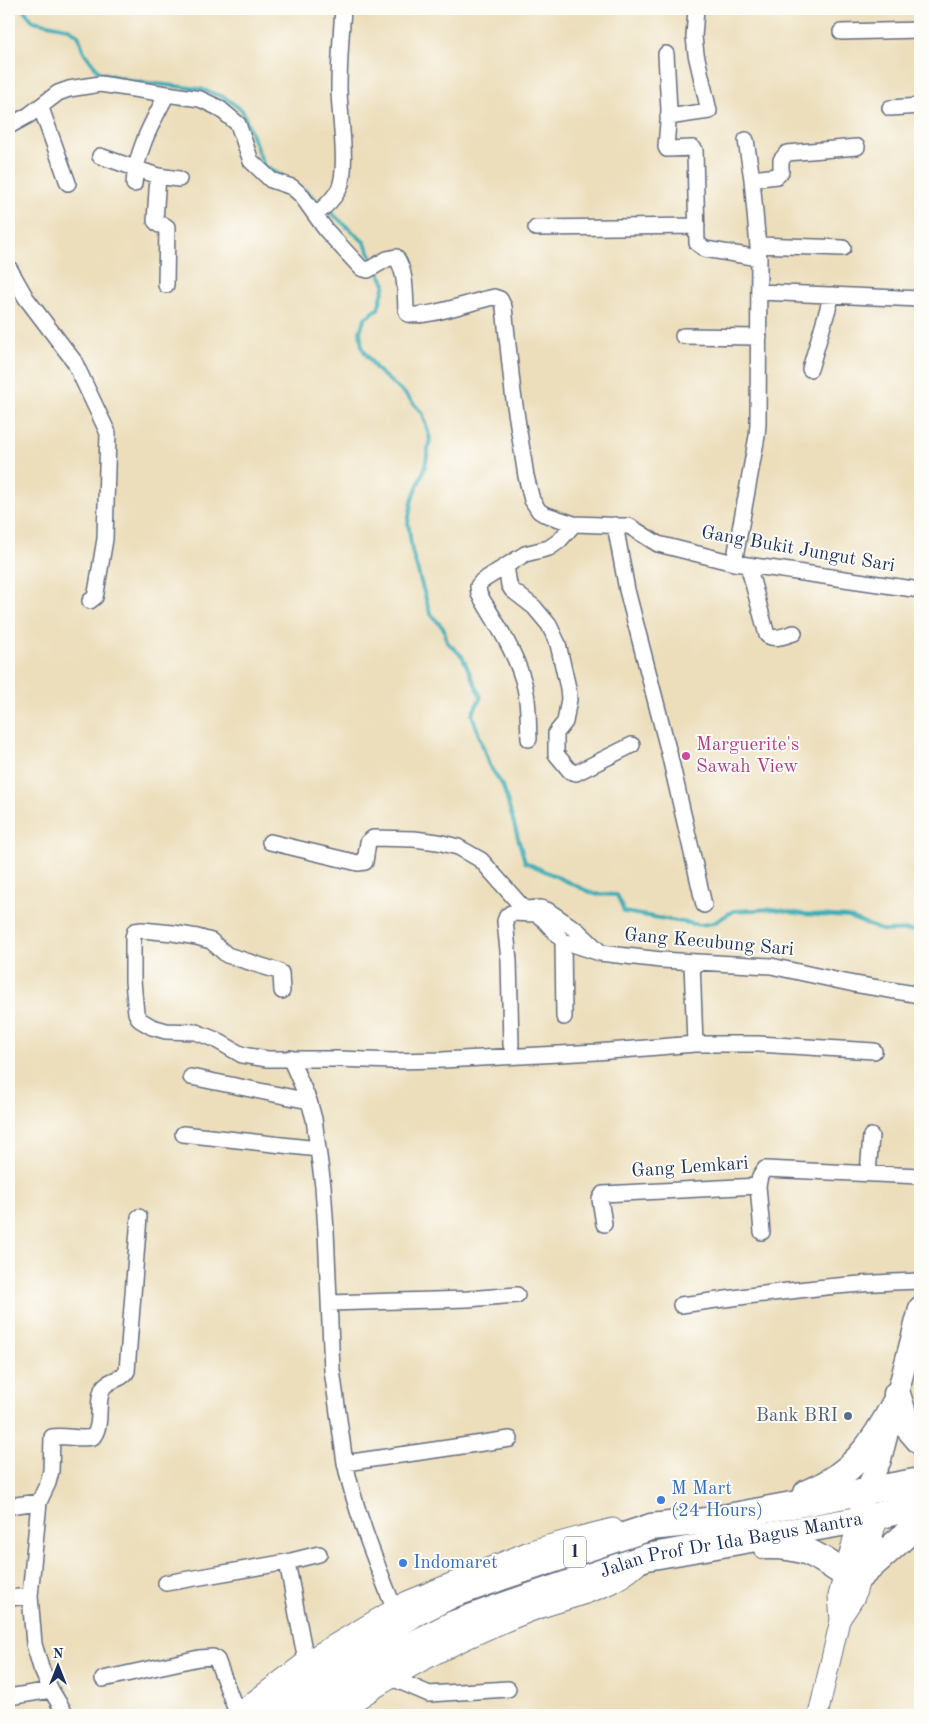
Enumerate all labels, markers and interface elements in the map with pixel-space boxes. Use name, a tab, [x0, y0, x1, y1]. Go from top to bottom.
street label: Gang Bukit Jungut Sari	[700, 524, 896, 576]
place label: Marguerite's Sawah View	[696, 736, 799, 777]
marker: Marguerite's Sawah View	[680, 750, 692, 762]
street label: Gang Kecubung Sari	[623, 926, 795, 960]
street label: Gang Lemkari	[631, 1154, 749, 1182]
place label: Bank BRI	[756, 1407, 838, 1426]
marker: Bank BRI	[842, 1410, 854, 1422]
place label: M Mart (24 Hours)	[671, 1480, 763, 1521]
marker: M Mart (24 Hours)	[655, 1494, 667, 1506]
street label: Jalan Prof Dr Ida Bagus Mantra	[598, 1510, 865, 1582]
road number: 1	[564, 1536, 586, 1568]
place label: Indomaret	[413, 1554, 498, 1573]
marker: Indomaret	[397, 1557, 409, 1569]
north arrow	[32, 1642, 82, 1692]
text: N	[53, 1647, 64, 1661]

